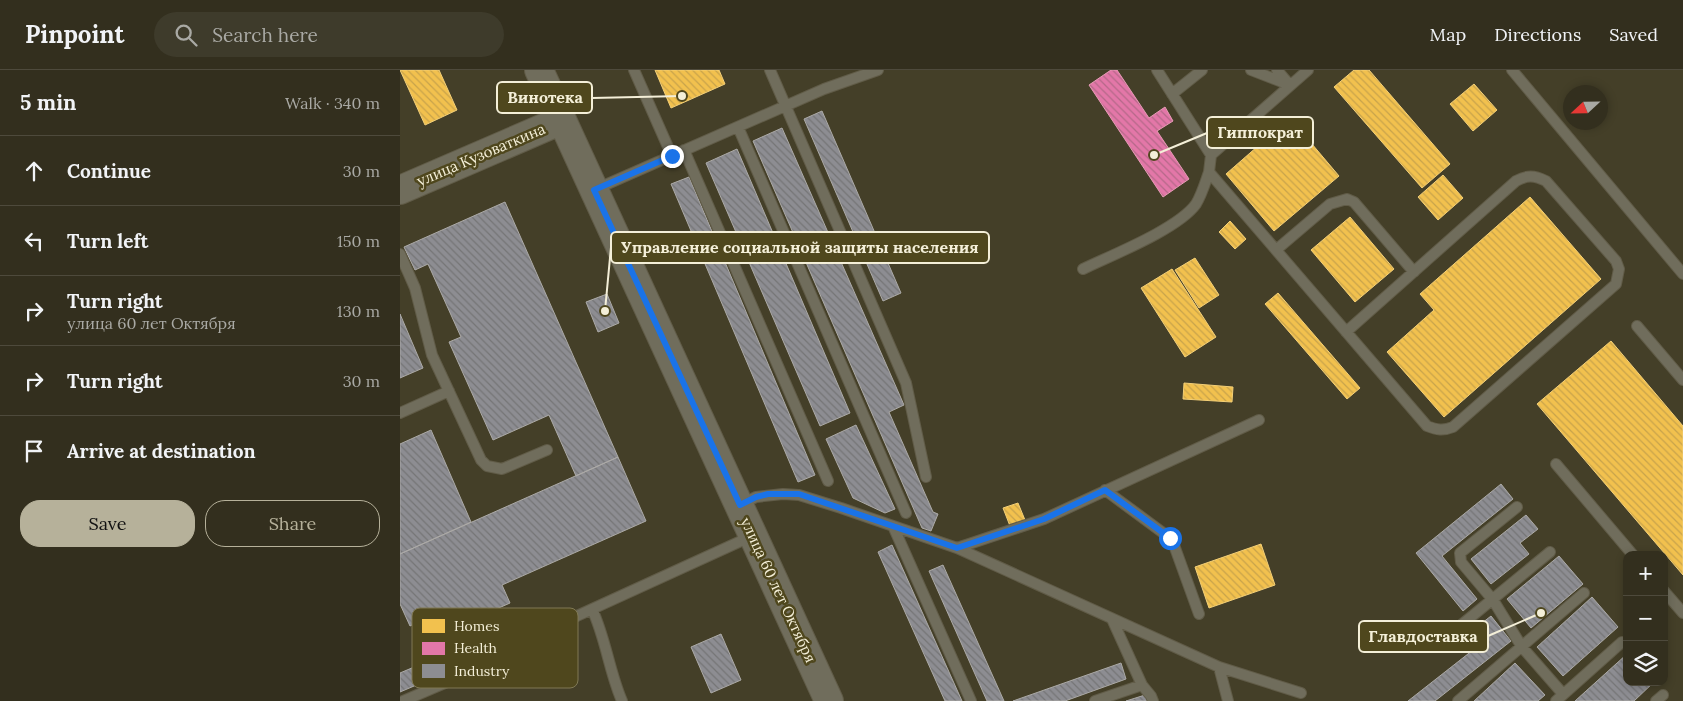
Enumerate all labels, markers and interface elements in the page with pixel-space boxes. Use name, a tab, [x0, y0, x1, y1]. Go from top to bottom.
search box	[154, 12, 504, 57]
text: Pinpoint	[25, 19, 124, 50]
icon: search	[172, 21, 200, 49]
text: Search here	[212, 23, 318, 47]
text: Map	[1430, 23, 1466, 46]
text: Directions	[1494, 23, 1581, 46]
text: Saved	[1609, 23, 1658, 46]
callout: Винотека	[497, 82, 592, 113]
north arrow	[1563, 85, 1608, 130]
text: Винотека	[507, 87, 583, 107]
text: 5 min	[20, 89, 76, 116]
text: Walk · 340 m	[285, 93, 380, 113]
callout: Гиппократ	[1207, 117, 1313, 148]
street label: улица Кузоваткина	[414, 119, 548, 190]
text: Гиппократ	[1217, 122, 1304, 142]
route end	[661, 145, 684, 168]
icon: ahead	[20, 157, 48, 185]
text: Continue	[67, 159, 151, 183]
text: 30 m	[343, 161, 380, 181]
icon: left	[20, 227, 48, 255]
text: Turn left	[67, 229, 148, 253]
text: 150 m	[337, 231, 380, 251]
callout: Управление социальной защиты населения	[611, 232, 989, 263]
text: Управление социальной защиты населения	[621, 237, 979, 257]
text: Turn right	[67, 289, 163, 313]
icon: right	[20, 297, 48, 325]
text: 130 m	[337, 301, 380, 321]
text: улица 60 лет Октября	[67, 313, 236, 333]
icon: right	[20, 367, 48, 395]
text: Turn right	[67, 369, 163, 393]
text: 30 m	[343, 371, 380, 391]
icon: arrive	[20, 437, 48, 465]
text: Arrive at destination	[67, 439, 256, 463]
button: Save	[20, 500, 195, 547]
button: Share	[205, 500, 380, 547]
street label: улица 60 лет Октября	[736, 514, 820, 666]
route start	[1159, 527, 1182, 550]
map controls	[1623, 551, 1668, 686]
button: +	[1623, 551, 1668, 596]
button: −	[1623, 596, 1668, 641]
legend	[412, 608, 578, 688]
text: Homes	[454, 617, 499, 635]
callout: Главдоставка	[1359, 621, 1488, 652]
text: Главдоставка	[1368, 626, 1478, 646]
text: Health	[454, 639, 497, 657]
button: layers	[1623, 641, 1668, 686]
text: Industry	[454, 662, 510, 680]

